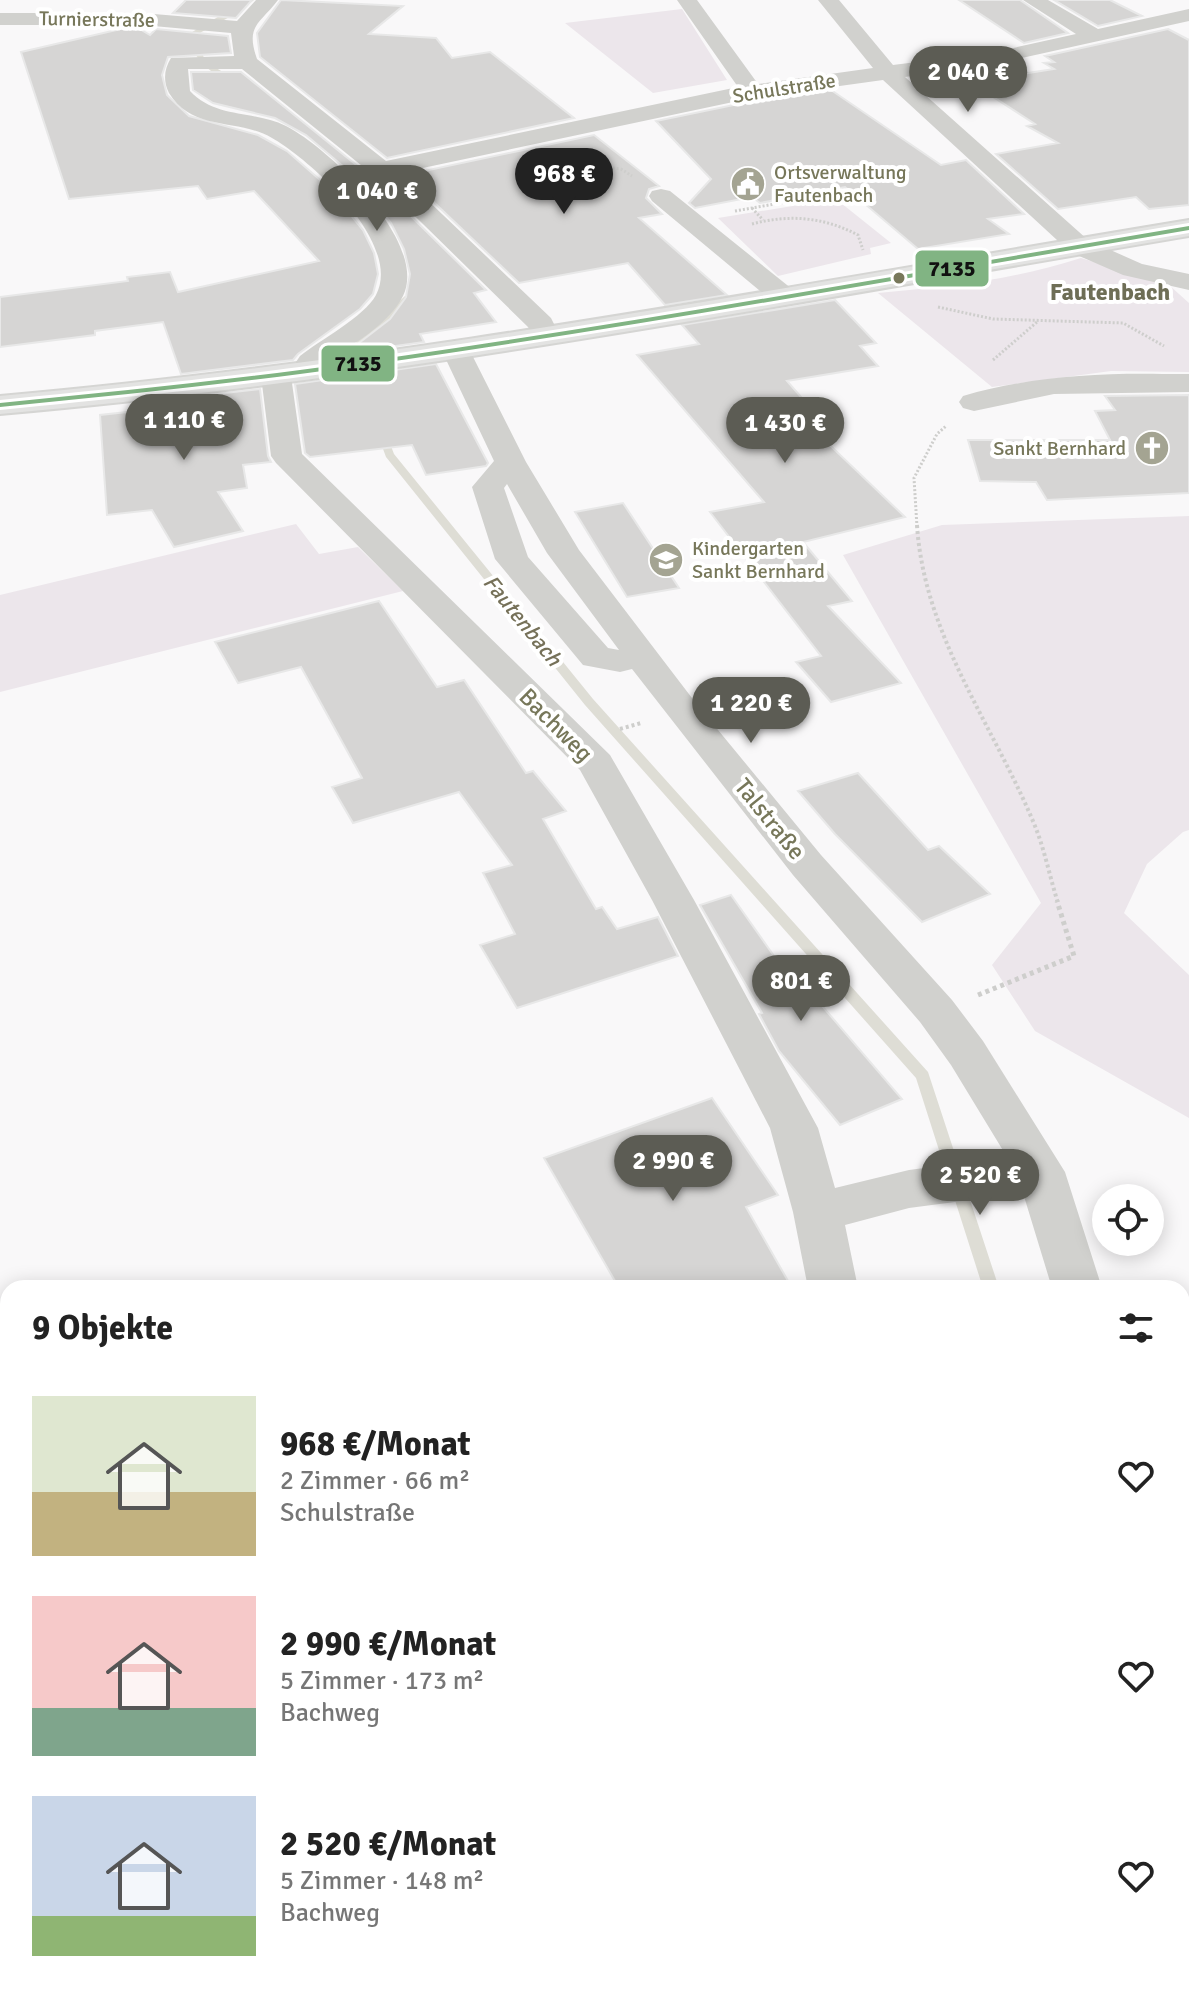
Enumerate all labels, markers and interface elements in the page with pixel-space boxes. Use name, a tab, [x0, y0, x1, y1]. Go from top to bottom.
street label: Turnierstraße	[39, 6, 155, 33]
pin: 2 040 €	[894, 46, 1042, 114]
text: 2 040 €	[927, 56, 1009, 88]
street label: Schulstraße	[731, 68, 837, 109]
pin: 968 €	[508, 148, 620, 216]
text: 968 €	[533, 158, 595, 190]
place label: Ortsverwaltung Fautenbach	[774, 160, 907, 208]
pin: 1 040 €	[303, 165, 451, 233]
public building icon: Ortsverwaltung Fautenbach	[729, 165, 767, 203]
text: 1 040 €	[336, 175, 418, 207]
line badge: 7135	[914, 249, 990, 288]
text: 7135	[928, 255, 976, 282]
unlabelled marker	[891, 270, 907, 286]
district label: Fautenbach	[1050, 277, 1170, 307]
line badge: 7135	[320, 344, 396, 383]
text: 7135	[334, 350, 382, 377]
pin: 1 110 €	[110, 394, 258, 462]
pin: 1 430 €	[711, 397, 859, 465]
text: 1 110 €	[143, 404, 225, 436]
text: 1 430 €	[744, 407, 826, 439]
church icon: Sankt Bernhard	[1133, 429, 1171, 467]
place label: Sankt Bernhard	[993, 436, 1126, 461]
place label: Kindergarten Sankt Bernhard	[692, 536, 825, 584]
school or university icon: Kindergarten Sankt Bernhard	[647, 541, 685, 579]
water label: Fautenbach	[478, 569, 568, 672]
pin: 1 220 €	[677, 677, 825, 745]
street label: Bachweg	[513, 682, 599, 768]
text: 1 220 €	[710, 687, 792, 719]
street label: Talstraße	[728, 772, 812, 866]
pin: 801 €	[745, 955, 857, 1023]
text: 801 €	[770, 965, 832, 997]
pin: 2 990 €	[599, 1135, 747, 1203]
text: 2 990 €	[632, 1145, 714, 1177]
pin: 2 520 €	[906, 1149, 1054, 1217]
text: 2 520 €	[939, 1159, 1021, 1191]
map controls	[1092, 1184, 1164, 1256]
button: locate	[1092, 1184, 1164, 1256]
icon: filters	[1114, 1306, 1158, 1350]
text: 9 Objekte	[32, 1307, 173, 1349]
text: 968 €/Monat	[280, 1423, 470, 1465]
icon: home	[96, 1428, 192, 1524]
icon: heart	[1114, 1454, 1158, 1498]
text: 2 Zimmer · 66 m²	[280, 1465, 470, 1497]
text: Schulstraße	[280, 1497, 415, 1529]
text: 2 990 €/Monat	[280, 1623, 496, 1665]
icon: home	[96, 1628, 192, 1724]
icon: heart	[1114, 1654, 1158, 1698]
text: 5 Zimmer · 173 m²	[280, 1665, 484, 1697]
text: Bachweg	[280, 1697, 380, 1729]
text: 2 520 €/Monat	[280, 1823, 496, 1865]
icon: home	[96, 1828, 192, 1924]
icon: heart	[1114, 1854, 1158, 1898]
text: 5 Zimmer · 148 m²	[280, 1865, 484, 1897]
text: Bachweg	[280, 1897, 380, 1929]

